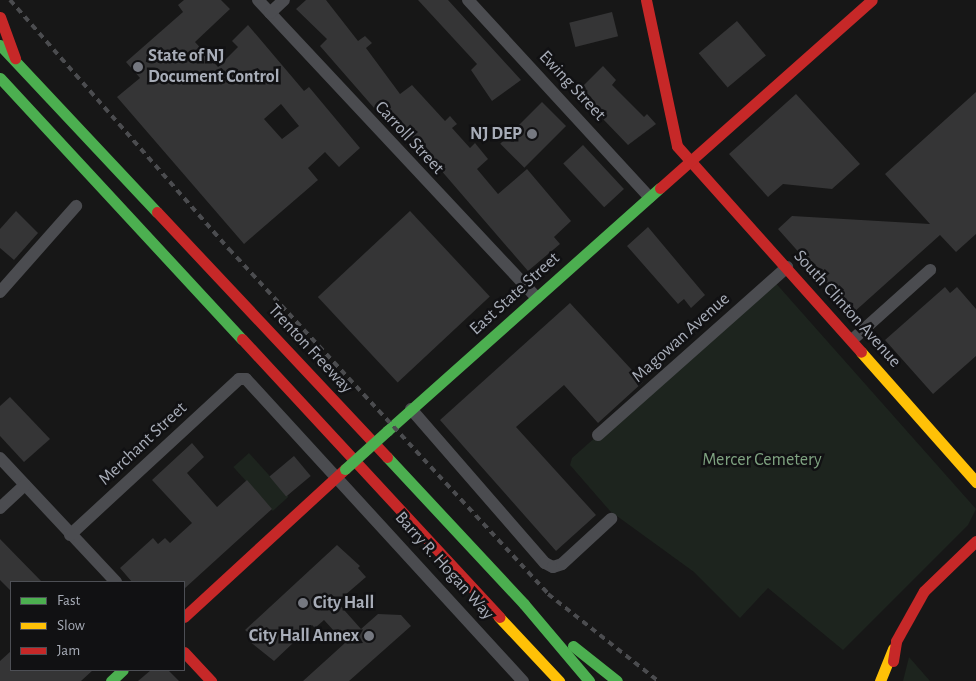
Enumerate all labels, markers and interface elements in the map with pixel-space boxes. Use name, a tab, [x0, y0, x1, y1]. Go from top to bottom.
place label: State of NJ Document Control	[148, 46, 279, 88]
street label: Ewing Street	[534, 46, 610, 126]
marker: State of NJ Document Control	[132, 61, 144, 73]
street label: Carroll Street	[370, 97, 448, 179]
place label: NJ DEP	[470, 123, 522, 145]
marker: NJ DEP	[526, 128, 538, 140]
street label: South Clinton Avenue	[789, 246, 905, 372]
street label: East State Street	[466, 248, 564, 340]
street label: Magowan Avenue	[628, 288, 734, 388]
street label: Trenton Freeway	[263, 300, 357, 398]
street label: Merchant Street	[94, 398, 192, 490]
park label: Mercer Cemetery	[702, 449, 822, 471]
street label: Barry R. Hogan Way	[390, 508, 498, 624]
legend	[10, 581, 185, 671]
place label: City Hall	[313, 592, 374, 614]
text: Fast	[57, 593, 80, 608]
marker: City Hall	[297, 597, 309, 609]
text: Slow	[57, 618, 85, 633]
place label: City Hall Annex	[249, 625, 359, 647]
marker: City Hall Annex	[363, 630, 375, 642]
text: Jam	[57, 643, 80, 658]

